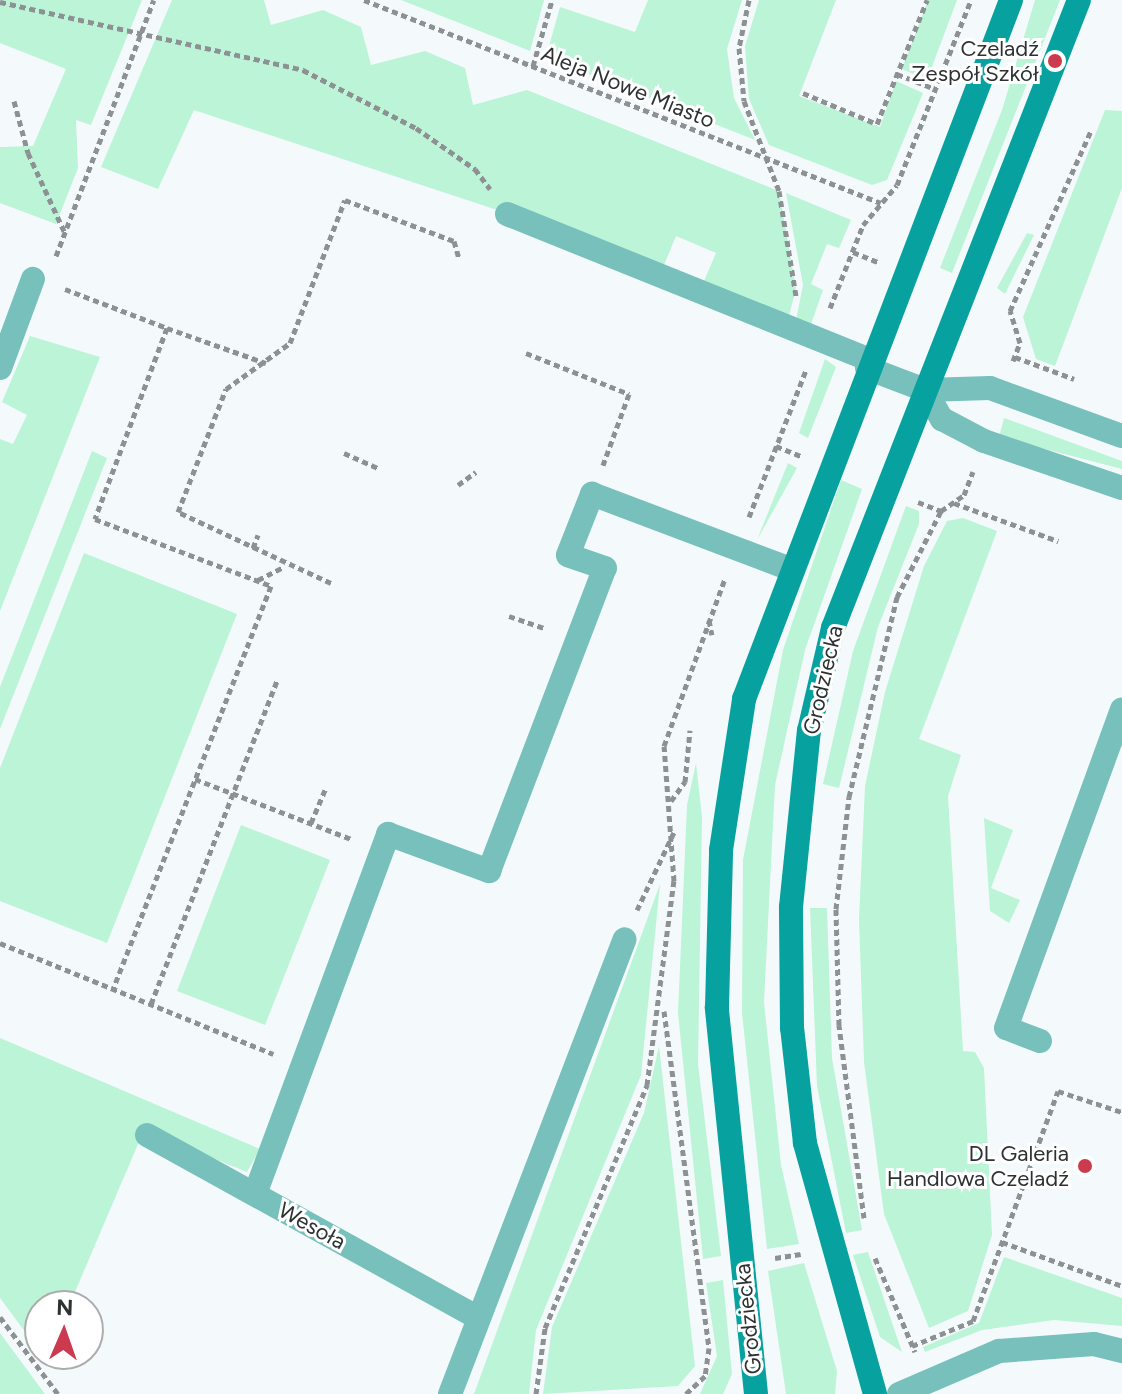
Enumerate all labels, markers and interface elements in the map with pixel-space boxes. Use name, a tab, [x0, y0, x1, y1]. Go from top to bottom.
place label: Czeladź Zespół Szkół	[912, 35, 1039, 86]
street label: Aleja Nowe Miasto	[538, 40, 718, 134]
marker: Czeladź Zespół Szkół	[1046, 52, 1064, 70]
street label: Grodziecka	[798, 623, 848, 737]
place label: DL Galeria Handlowa Czeladź	[887, 1140, 1069, 1192]
marker: DL Galeria Handlowa Czeladź	[1076, 1157, 1094, 1175]
street label: Wesoła	[274, 1197, 350, 1255]
street label: Grodziecka	[729, 1262, 767, 1376]
north arrow	[24, 1290, 104, 1370]
text: N	[56, 1294, 74, 1321]

